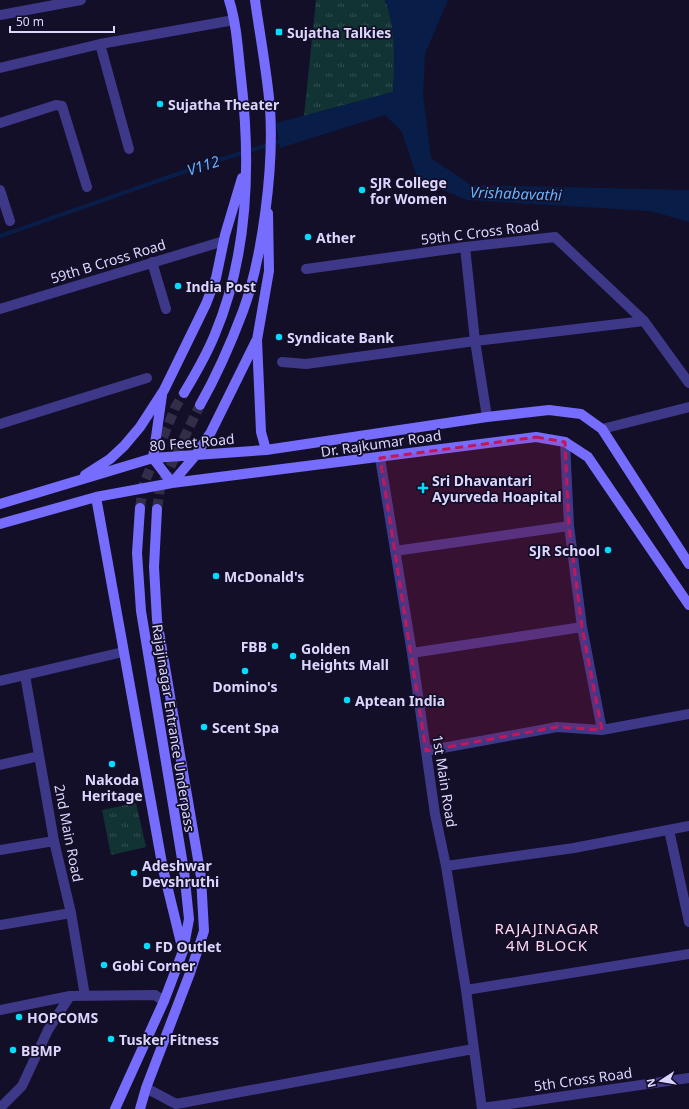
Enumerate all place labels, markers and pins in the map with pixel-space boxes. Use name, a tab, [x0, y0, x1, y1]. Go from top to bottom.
place label: Sujatha Talkies	[287, 23, 391, 42]
marker: Sujatha Talkies	[274, 27, 284, 37]
place label: Sujatha Theater	[168, 95, 280, 114]
marker: Sujatha Theater	[155, 99, 165, 109]
place label: SJR College for Women	[370, 173, 447, 208]
marker: SJR College for Women	[357, 185, 367, 195]
place label: Ather	[316, 228, 356, 247]
marker: Ather	[303, 232, 313, 242]
place label: India Post	[186, 277, 256, 296]
marker: India Post	[173, 281, 183, 291]
place label: Syndicate Bank	[287, 328, 394, 347]
marker: Syndicate Bank	[274, 332, 284, 342]
place label: Sri Dhavantari Ayurveda Hoapital	[432, 471, 562, 506]
marker: Sri Dhavantari Ayurveda Hoapital	[417, 482, 429, 494]
place label: SJR School	[529, 541, 600, 560]
marker: SJR School	[603, 545, 613, 555]
place label: McDonald's	[224, 567, 304, 586]
marker: McDonald's	[211, 571, 221, 581]
place label: FBB	[241, 637, 267, 656]
place label: Golden Heights Mall	[301, 639, 389, 674]
marker: FBB	[270, 641, 280, 651]
marker: Golden Heights Mall	[288, 651, 298, 661]
marker: Domino's	[240, 666, 250, 676]
place label: Domino's	[213, 677, 277, 696]
place label: Aptean India	[355, 691, 445, 710]
marker: Aptean India	[342, 695, 352, 705]
place label: Scent Spa	[212, 718, 279, 737]
marker: Scent Spa	[199, 722, 209, 732]
marker: Nakoda Heritage	[107, 759, 117, 769]
place label: Nakoda Heritage	[81, 770, 143, 805]
place label: Adeshwar Devshruthi	[142, 856, 219, 891]
marker: Adeshwar Devshruthi	[129, 868, 139, 878]
place label: FD Outlet	[155, 937, 221, 956]
marker: FD Outlet	[142, 941, 152, 951]
place label: Gobi Corner	[112, 956, 196, 975]
marker: Gobi Corner	[99, 960, 109, 970]
place label: HOPCOMS	[27, 1008, 98, 1027]
marker: HOPCOMS	[14, 1012, 24, 1022]
place label: Tusker Fitness	[119, 1030, 219, 1049]
marker: Tusker Fitness	[106, 1034, 116, 1044]
place label: BBMP	[21, 1041, 62, 1060]
marker: BBMP	[8, 1045, 18, 1055]

